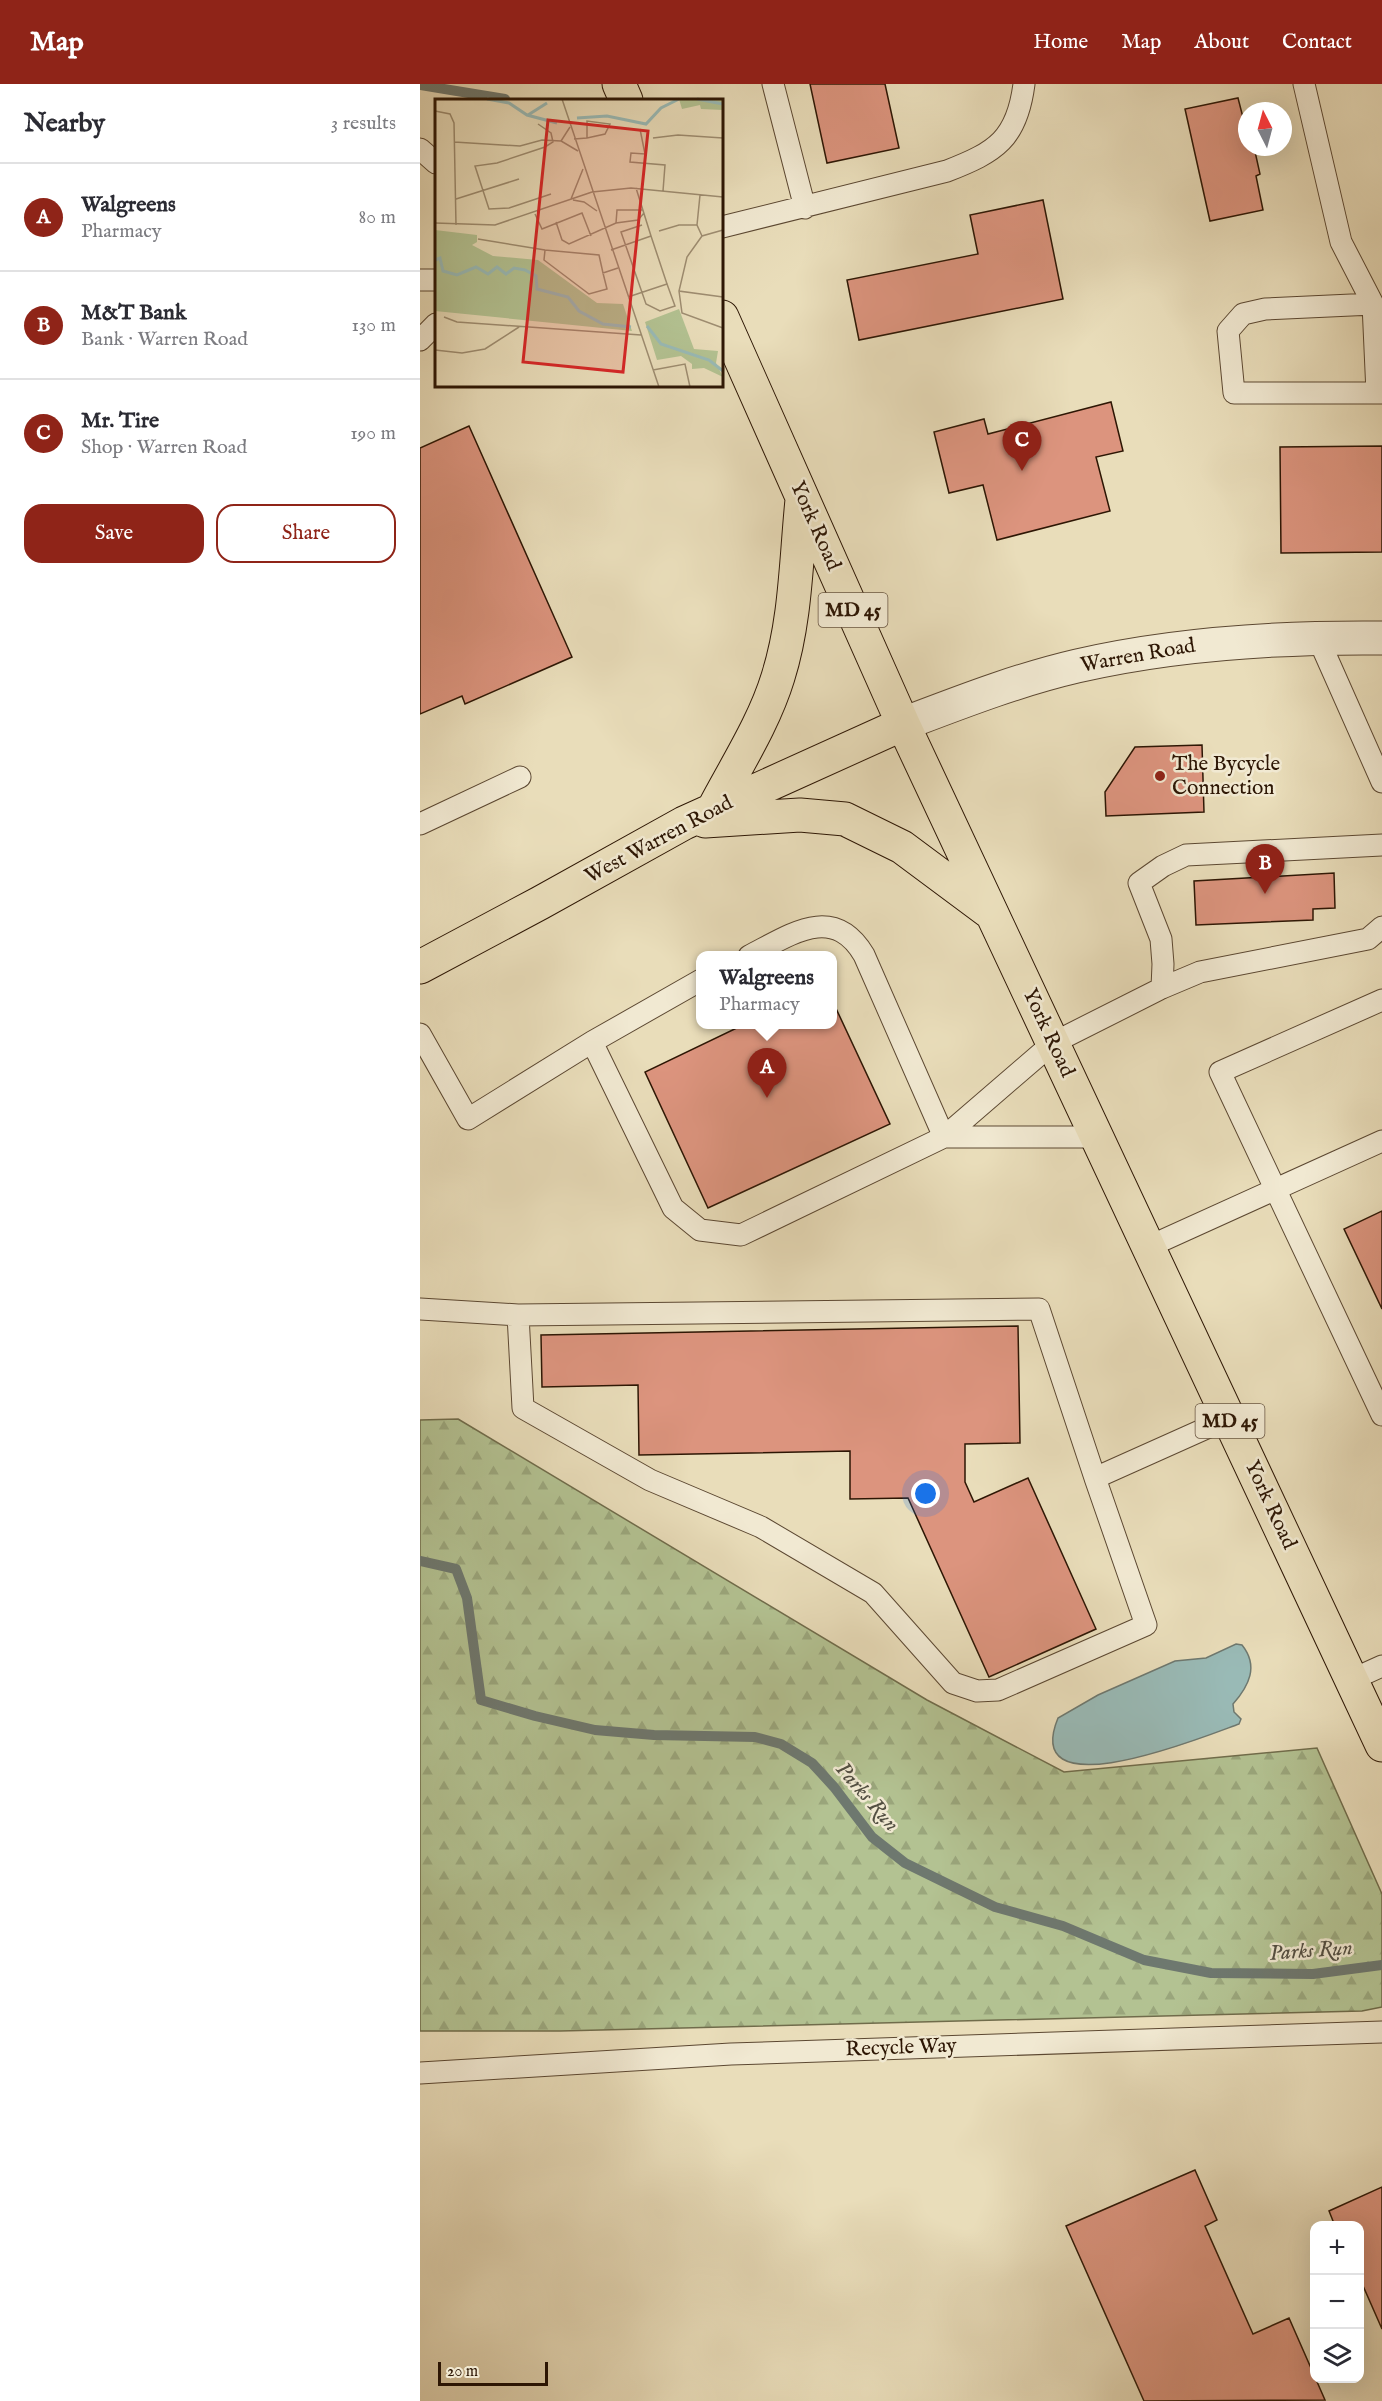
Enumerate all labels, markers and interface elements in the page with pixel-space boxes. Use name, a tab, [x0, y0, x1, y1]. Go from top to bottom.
text: Map	[30, 25, 84, 60]
text: Home	[1033, 29, 1088, 56]
text: Map	[1121, 29, 1161, 56]
text: About	[1194, 29, 1249, 56]
text: Contact	[1282, 29, 1352, 56]
inset map	[435, 99, 723, 387]
north arrow	[1238, 102, 1292, 156]
text: Nearby	[24, 107, 105, 140]
text: 3 results	[331, 111, 396, 136]
text: Walgreens	[81, 191, 176, 219]
text: A	[37, 205, 50, 230]
text: 80 m	[359, 205, 396, 230]
text: Pharmacy	[81, 219, 162, 244]
text: M&T Bank	[81, 299, 187, 327]
text: B	[37, 313, 50, 338]
text: 130 m	[351, 313, 396, 338]
text: Bank · Warren Road	[81, 327, 248, 352]
text: Mr. Tire	[81, 407, 159, 435]
text: C	[36, 421, 51, 446]
text: 190 m	[350, 421, 396, 446]
pin: C	[1002, 422, 1042, 471]
text: Shop · Warren Road	[81, 435, 247, 460]
street label: York Road	[783, 477, 847, 576]
button: Save	[24, 504, 204, 563]
button: Share	[216, 504, 396, 563]
road number: MD 45	[818, 593, 888, 627]
street label: Warren Road	[1078, 632, 1198, 679]
place label: The Bycycle Connection	[1172, 751, 1280, 802]
marker: The Bycycle Connection	[1153, 769, 1167, 783]
street label: West Warren Road	[580, 789, 738, 890]
pin: B	[1246, 844, 1284, 894]
popup	[696, 951, 837, 1029]
text: Walgreens	[719, 964, 814, 992]
street label: York Road	[1016, 984, 1081, 1083]
text: Pharmacy	[719, 992, 800, 1017]
pin: A	[748, 1048, 786, 1098]
road number: MD 45	[1196, 1404, 1264, 1438]
street label: York Road	[1238, 1456, 1303, 1555]
your location	[911, 1479, 940, 1508]
water label: Parks Run	[829, 1756, 905, 1838]
water label: Parks Run	[1268, 1934, 1354, 1968]
street label: Recycle Way	[845, 2033, 958, 2063]
map controls	[1310, 2221, 1364, 2383]
button: +	[1310, 2221, 1364, 2275]
button: −	[1310, 2275, 1364, 2329]
button: layers	[1310, 2329, 1364, 2383]
scale bar	[438, 2359, 548, 2386]
text: 20 m	[447, 2362, 478, 2382]

